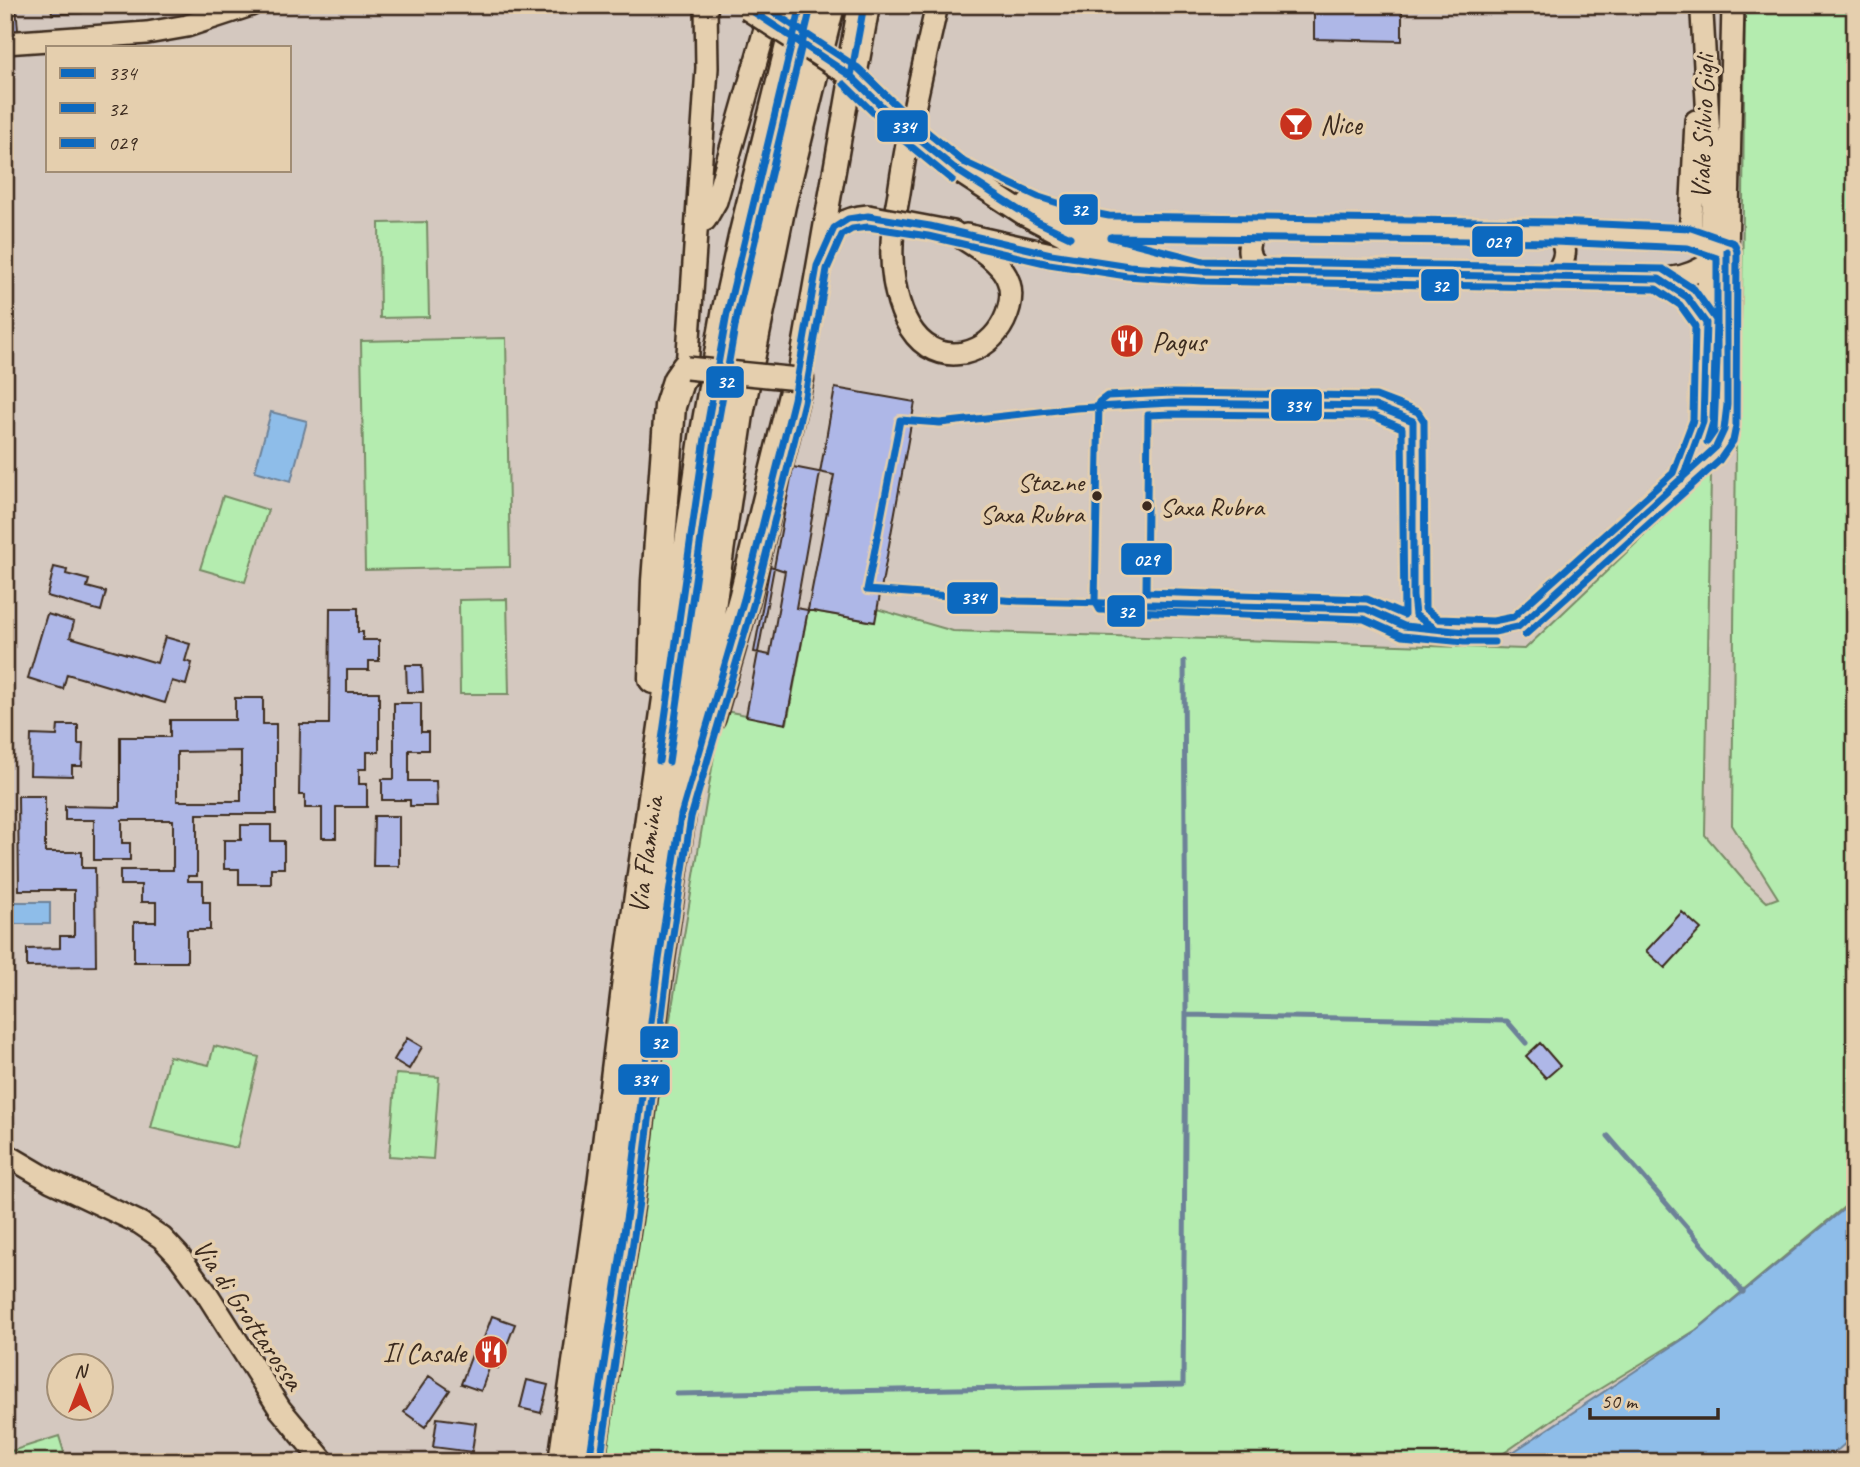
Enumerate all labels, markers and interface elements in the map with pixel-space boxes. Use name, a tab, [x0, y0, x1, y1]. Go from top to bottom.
legend	[46, 46, 290, 172]
street label: Viale Silvio Gigli	[1682, 50, 1723, 200]
text: 334	[108, 60, 139, 86]
text: 32	[108, 96, 128, 122]
bar icon: Nice	[1277, 105, 1315, 143]
place label: Nice	[1320, 107, 1364, 142]
line badge: 334	[876, 109, 929, 143]
text: 334	[890, 115, 918, 139]
text: 029	[108, 130, 138, 156]
line badge: 32	[1058, 193, 1099, 226]
text: 32	[1070, 198, 1090, 222]
line badge: 029	[1471, 225, 1524, 258]
text: 029	[1484, 230, 1512, 254]
line badge: 32	[1420, 268, 1460, 302]
text: 32	[1431, 274, 1451, 298]
restaurant icon: Pagus	[1108, 322, 1146, 360]
place label: Pagus	[1152, 324, 1208, 359]
line badge: 32	[705, 365, 745, 399]
text: 32	[716, 370, 736, 394]
line badge: 334	[1270, 388, 1323, 422]
text: 334	[1284, 394, 1312, 418]
place label: Staz.ne Saxa Rubra	[980, 466, 1087, 531]
marker: Staz.ne Saxa Rubra	[1090, 489, 1104, 503]
place label: Saxa Rubra	[1160, 491, 1266, 524]
marker: Saxa Rubra	[1140, 499, 1154, 513]
line badge: 029	[1120, 542, 1173, 576]
text: 029	[1133, 548, 1161, 572]
line badge: 334	[946, 581, 999, 615]
text: 334	[960, 586, 988, 610]
line badge: 32	[1106, 594, 1146, 628]
text: 32	[1117, 600, 1137, 624]
street label: Via Flaminia	[620, 792, 671, 916]
line badge: 32	[639, 1025, 679, 1059]
text: 32	[650, 1031, 670, 1055]
line badge: 334	[617, 1063, 671, 1096]
text: 334	[631, 1068, 659, 1092]
street label: Via di Grottarossa	[185, 1232, 313, 1398]
restaurant icon: Il Casale	[472, 1333, 510, 1371]
place label: Il Casale	[383, 1335, 468, 1370]
north arrow	[46, 1352, 116, 1422]
text: N	[74, 1359, 89, 1383]
scale bar	[1590, 1376, 1718, 1420]
text: 50 m	[1601, 1388, 1639, 1414]

